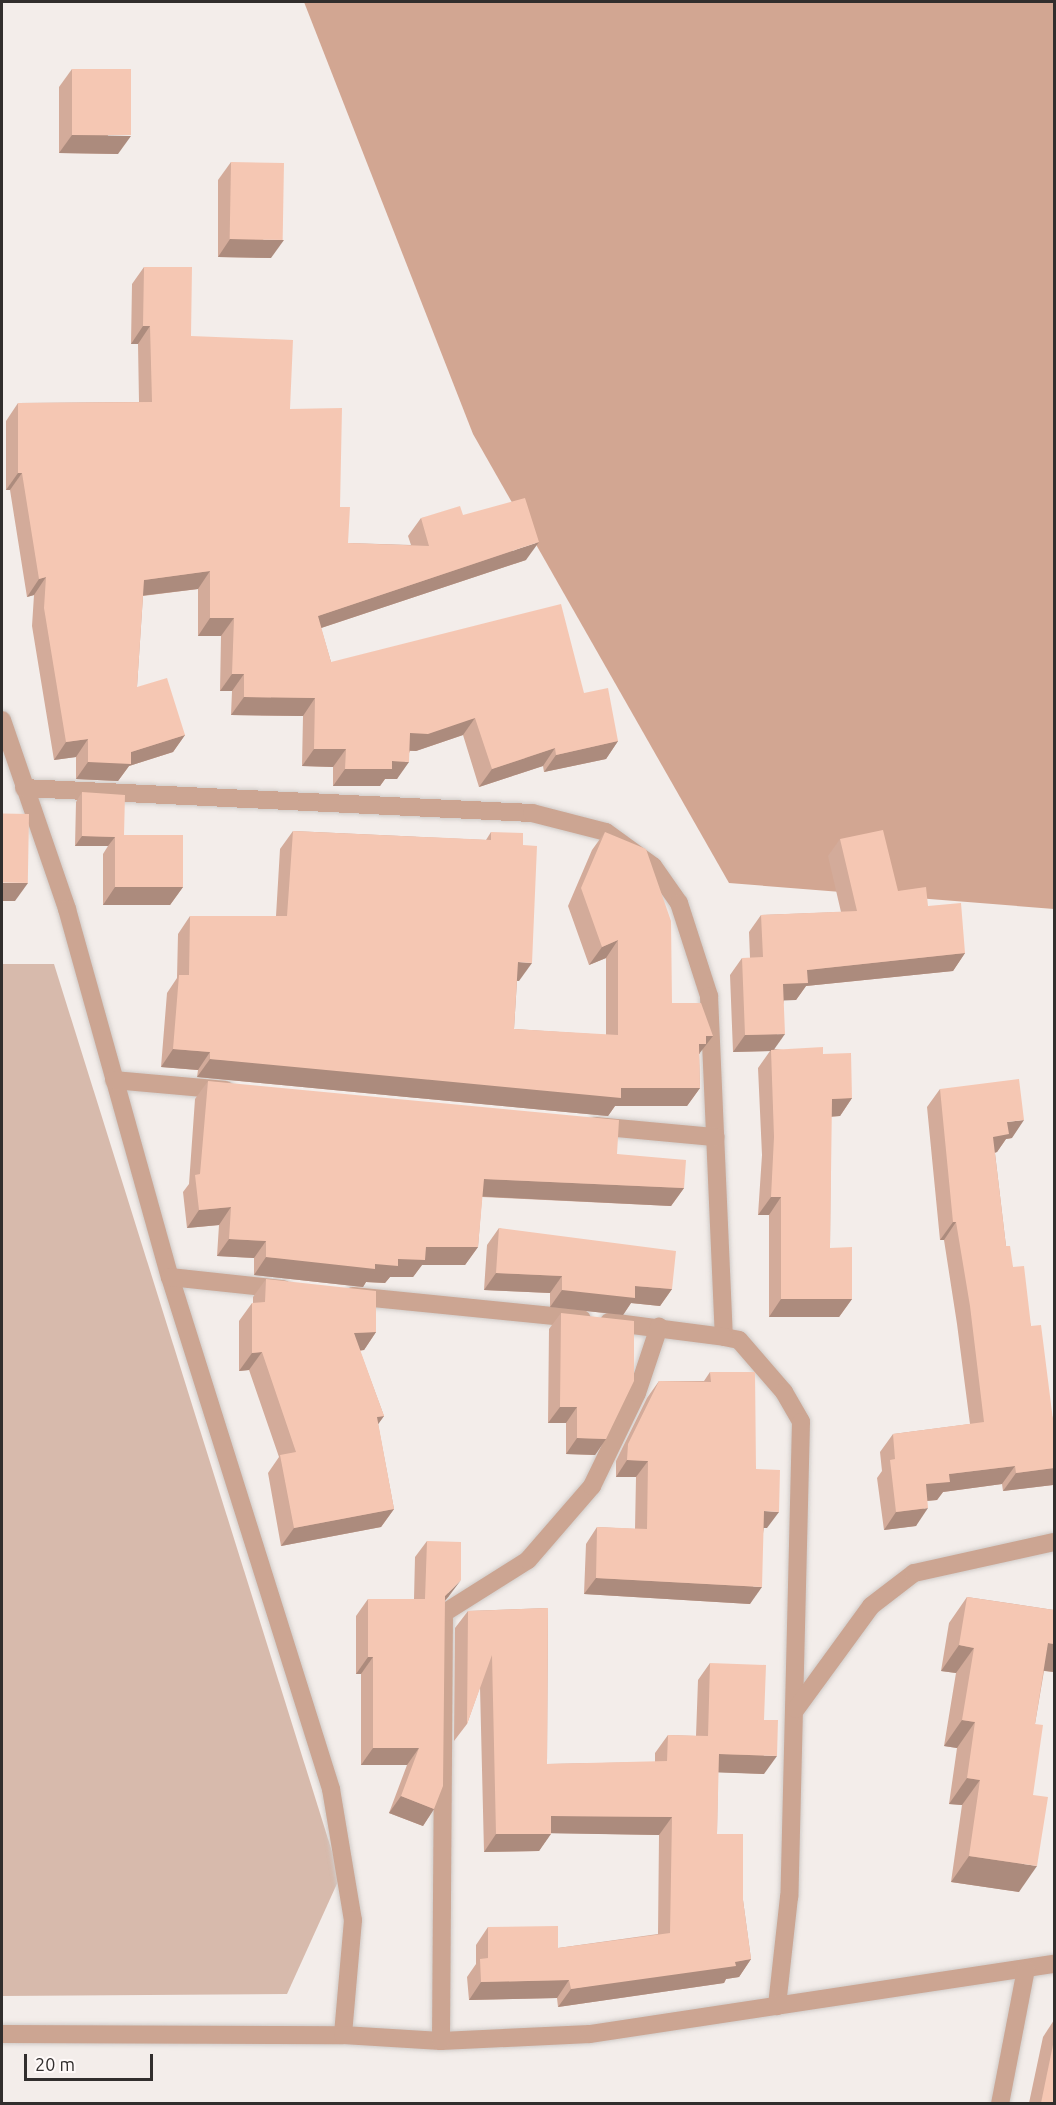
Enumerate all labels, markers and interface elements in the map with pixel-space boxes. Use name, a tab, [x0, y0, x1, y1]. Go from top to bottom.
scale bar	[27, 2042, 156, 2080]
text: 20 m	[35, 2054, 75, 2074]

